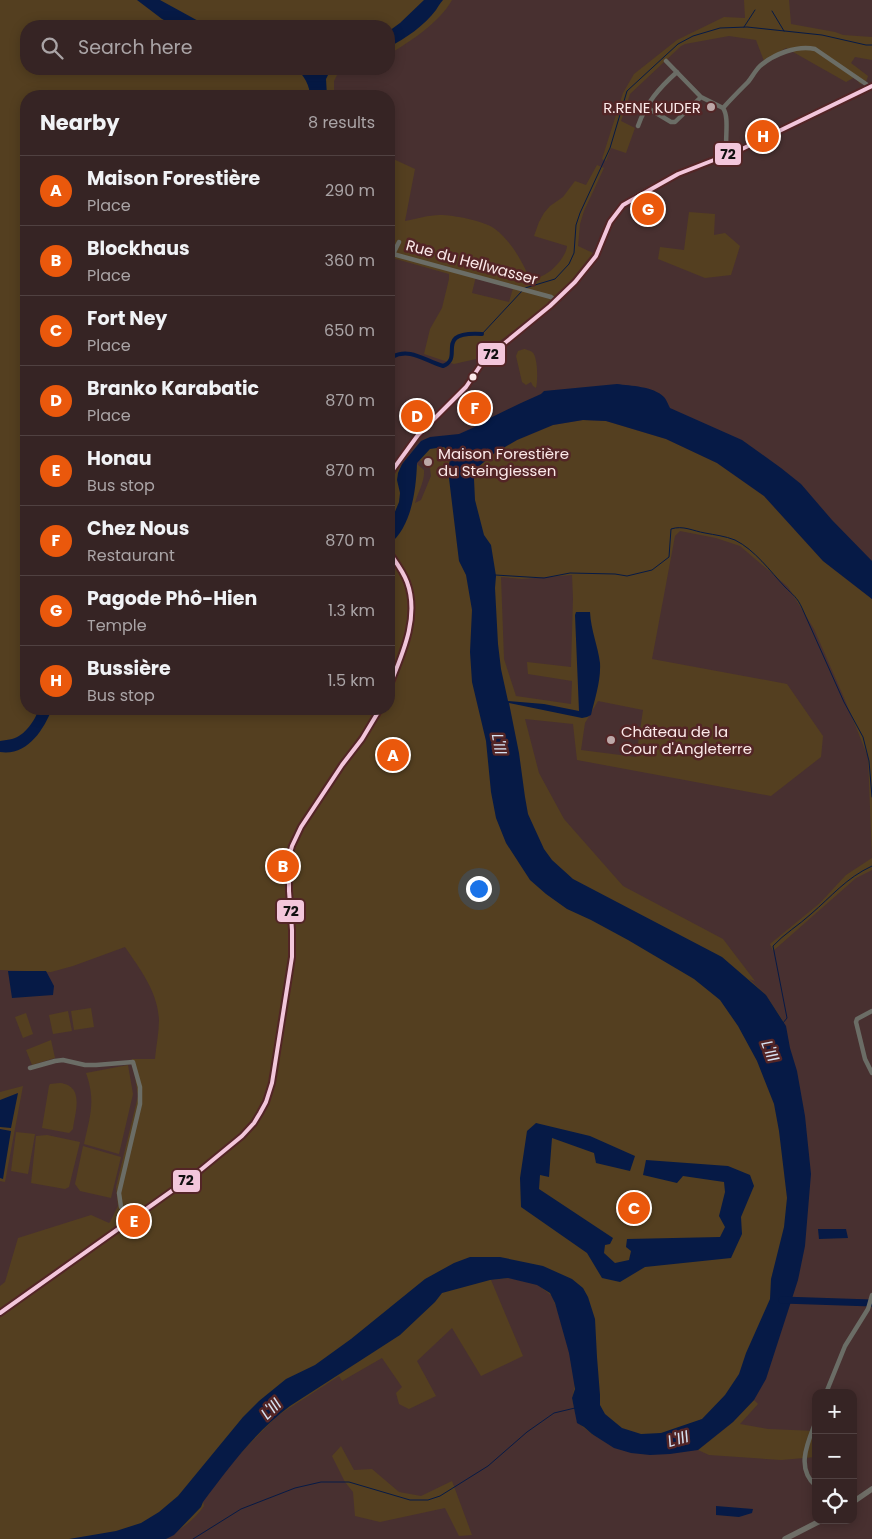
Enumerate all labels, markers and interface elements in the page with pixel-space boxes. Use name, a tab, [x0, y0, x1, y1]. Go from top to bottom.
search box	[20, 20, 395, 75]
icon: search	[38, 34, 66, 62]
text: Search here	[78, 34, 192, 61]
place label: R.RENE KUDER	[603, 97, 701, 118]
marker: R.RENE KUDER	[705, 101, 717, 113]
text: Nearby	[40, 108, 120, 137]
text: 8 results	[308, 111, 375, 134]
pin: H	[747, 117, 779, 155]
line badge: 72	[714, 142, 742, 166]
text: 72	[720, 144, 736, 164]
text: Maison Forestière	[87, 165, 260, 192]
text: A	[50, 179, 62, 202]
text: 290 m	[325, 179, 375, 202]
pin: G	[632, 190, 664, 228]
text: Place	[87, 194, 131, 217]
street label: Rue du Hellwasser	[404, 234, 541, 290]
text: Blockhaus	[87, 235, 190, 262]
text: B	[51, 249, 61, 272]
text: 360 m	[325, 249, 375, 272]
text: Place	[87, 264, 131, 287]
text: Fort Ney	[87, 305, 167, 332]
text: C	[50, 319, 62, 342]
text: 650 m	[324, 319, 375, 342]
text: Place	[87, 334, 131, 357]
line badge: 72	[477, 342, 506, 366]
text: 72	[483, 344, 499, 364]
unlabelled marker	[468, 372, 478, 382]
text: Branko Karabatic	[87, 375, 259, 402]
text: D	[50, 389, 62, 412]
text: 870 m	[325, 389, 375, 412]
pin: F	[459, 389, 491, 427]
pin: D	[401, 397, 433, 435]
text: Place	[87, 404, 131, 427]
place label: Maison Forestière du Steingiessen	[438, 443, 569, 481]
text: Honau	[87, 445, 152, 472]
marker: Maison Forestière du Steingiessen	[422, 456, 434, 468]
text: E	[52, 459, 60, 482]
text: 870 m	[325, 459, 375, 482]
text: Bus stop	[87, 474, 155, 497]
text: Chez Nous	[87, 515, 189, 542]
text: F	[52, 529, 60, 552]
text: 870 m	[325, 529, 375, 552]
text: Restaurant	[87, 544, 175, 567]
text: Pagode Phô-Hien	[87, 585, 257, 612]
text: G	[50, 599, 62, 622]
text: 1.3 km	[328, 599, 375, 622]
text: Temple	[87, 614, 147, 637]
text: Bussière	[87, 655, 171, 682]
text: H	[50, 669, 62, 692]
text: 1.5 km	[327, 669, 375, 692]
text: Bus stop	[87, 684, 155, 707]
place label: Château de la Cour d'Angleterre	[621, 721, 752, 759]
water label: L'Ill	[486, 732, 512, 757]
marker: Château de la Cour d'Angleterre	[605, 734, 617, 746]
pin: A	[377, 736, 409, 774]
pin: B	[267, 847, 299, 885]
your location	[466, 876, 492, 902]
line badge: 72	[276, 899, 305, 923]
text: 72	[283, 901, 299, 921]
water label: L'Ill	[755, 1037, 785, 1065]
line badge: 72	[172, 1169, 201, 1193]
text: 72	[178, 1170, 194, 1190]
pin: C	[618, 1189, 650, 1227]
pin: E	[118, 1202, 150, 1240]
map controls	[812, 1389, 857, 1524]
button: +	[812, 1389, 857, 1434]
water label: L'Ill	[255, 1393, 287, 1425]
water label: L'Ill	[665, 1425, 691, 1453]
button: −	[812, 1434, 857, 1479]
button: locate	[812, 1479, 857, 1524]

